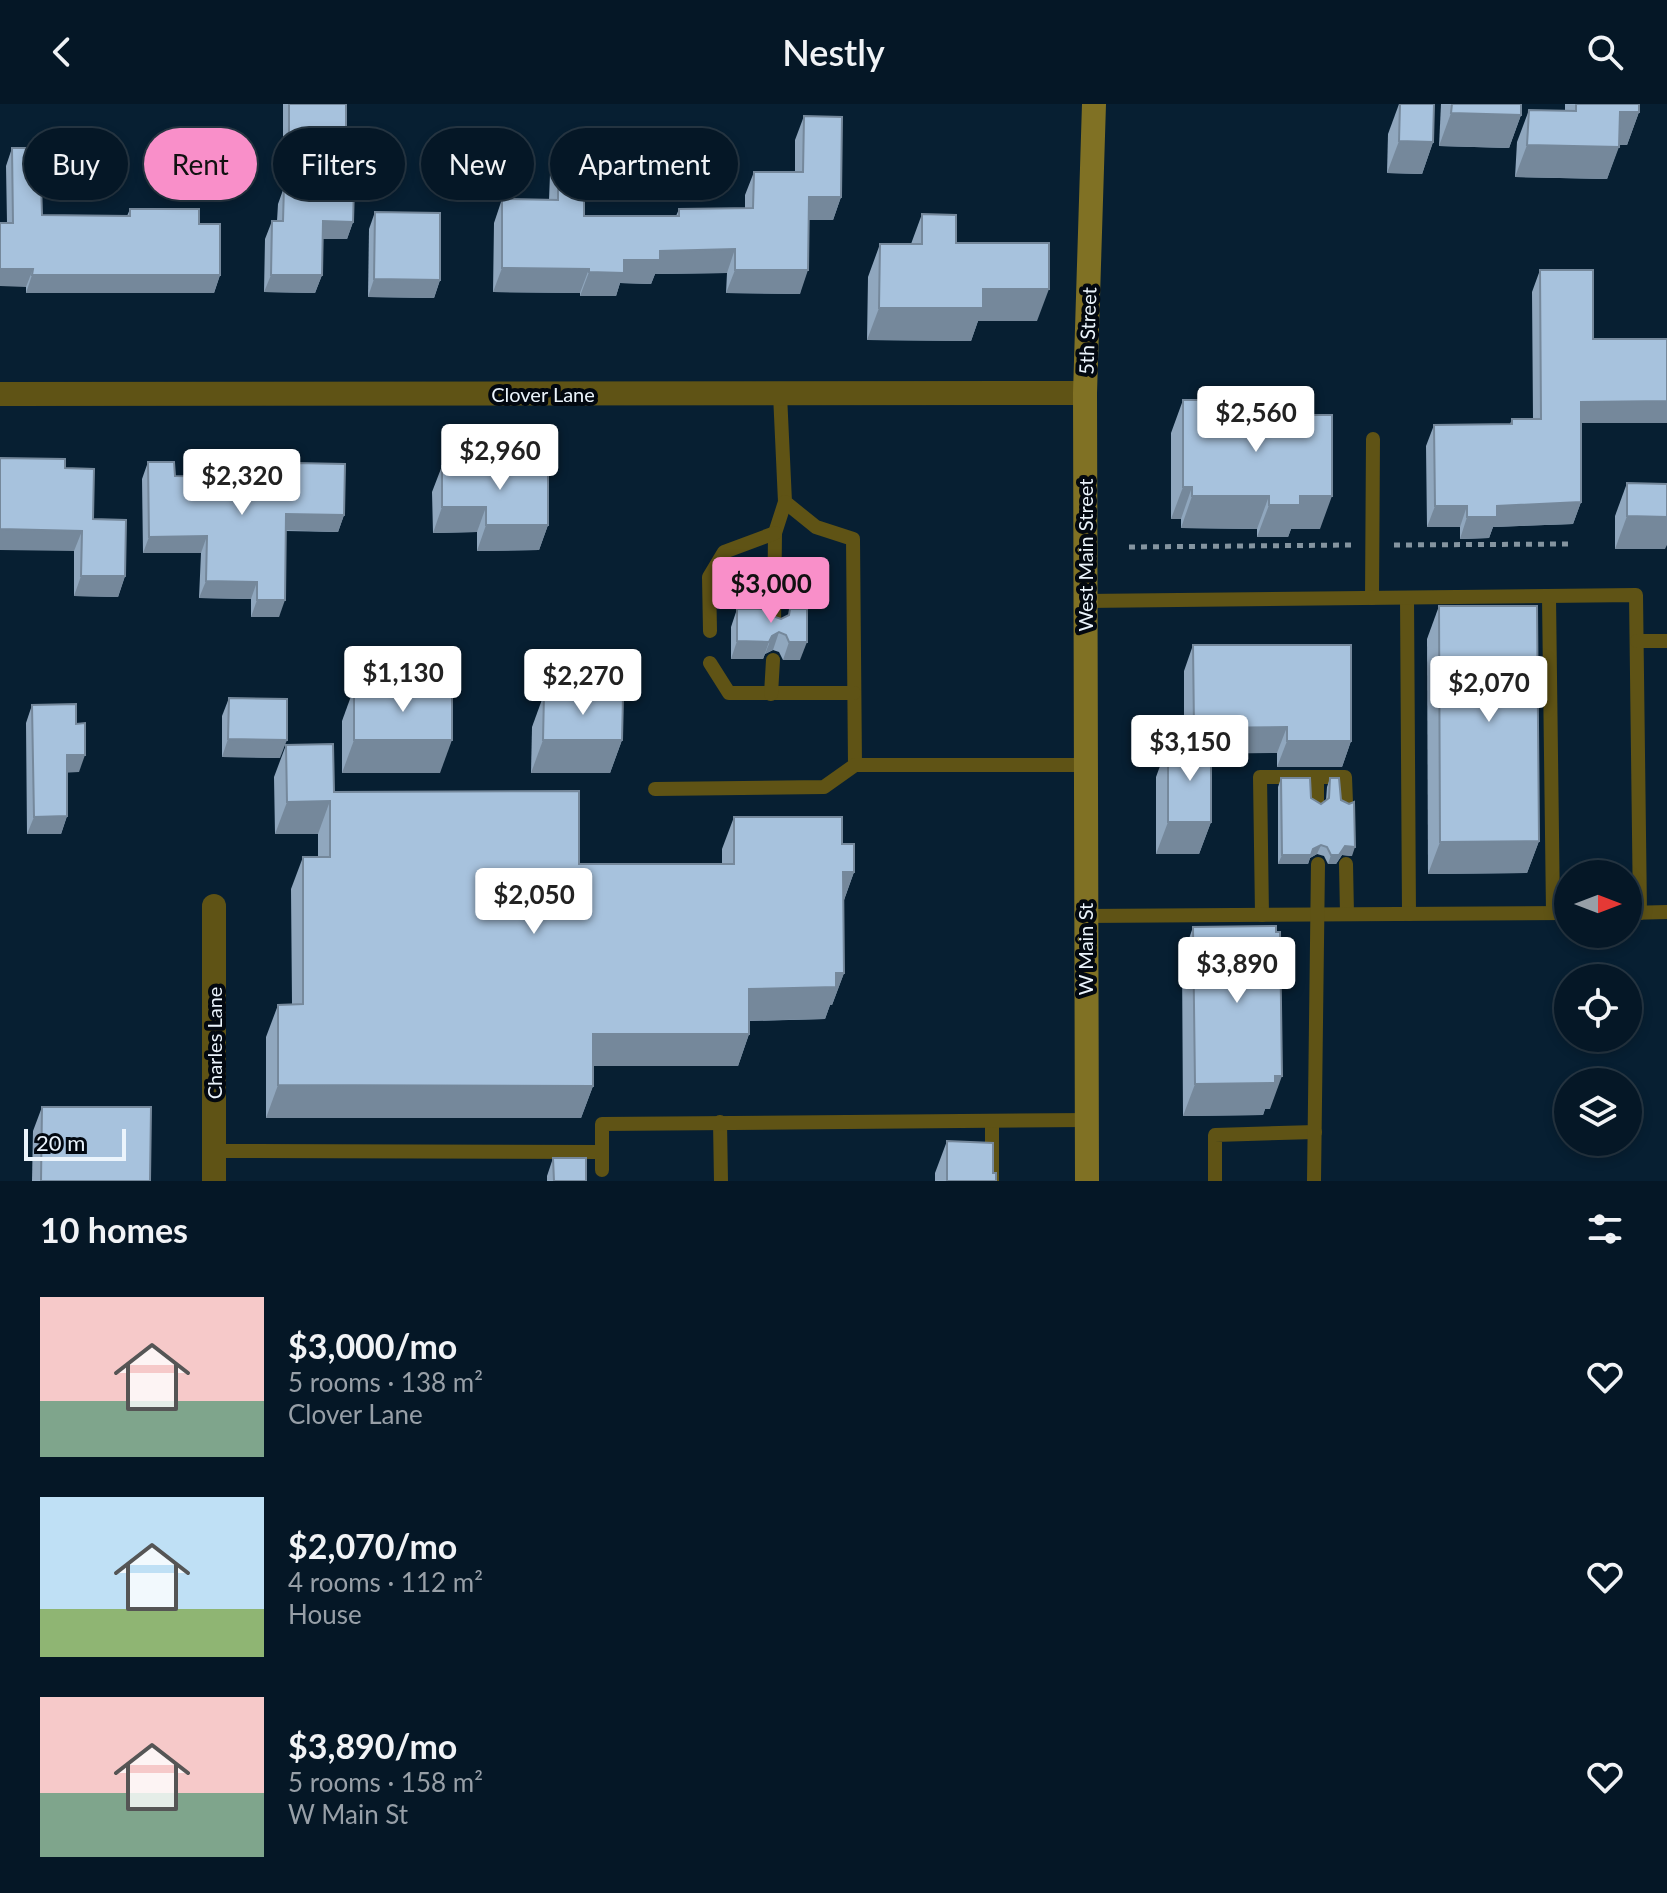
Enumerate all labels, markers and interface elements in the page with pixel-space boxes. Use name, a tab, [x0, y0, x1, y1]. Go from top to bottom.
icon: back	[40, 30, 84, 74]
text: Nestly	[782, 30, 885, 74]
icon: search	[1583, 30, 1627, 74]
chip: Buy	[24, 128, 128, 200]
chip: Rent	[144, 128, 257, 200]
chip: Filters	[273, 128, 405, 200]
chip: New	[421, 128, 534, 200]
chip: Apartment	[550, 128, 738, 200]
street label: 5th Street	[1073, 287, 1101, 375]
street label: Clover Lane	[491, 382, 595, 406]
pin: $2,560	[1191, 386, 1321, 454]
text: $2,560	[1215, 396, 1297, 428]
pin: $2,960	[435, 424, 565, 492]
text: $2,960	[459, 434, 541, 466]
pin: $2,320	[177, 449, 307, 517]
text: $2,320	[201, 459, 283, 491]
street label: West Main Street	[1073, 478, 1097, 632]
pin: $3,000	[706, 557, 836, 625]
text: $3,000	[730, 567, 812, 599]
pin: $1,130	[338, 646, 468, 714]
pin: $2,270	[518, 649, 648, 717]
text: $1,130	[362, 656, 444, 688]
pin: $2,070	[1424, 656, 1554, 724]
text: $2,270	[542, 659, 624, 691]
text: $2,070	[1448, 666, 1530, 698]
pin: $3,150	[1125, 715, 1255, 783]
text: $3,150	[1149, 725, 1231, 757]
north arrow	[1554, 860, 1642, 948]
map controls	[1554, 860, 1642, 1156]
pin: $2,050	[469, 868, 599, 936]
text: $2,050	[493, 878, 575, 910]
street label: W Main St	[1073, 903, 1097, 995]
pin: $3,890	[1172, 937, 1302, 1005]
text: $3,890	[1196, 947, 1278, 979]
button: locate	[1554, 964, 1642, 1052]
street label: Charles Lane	[202, 987, 226, 1099]
button: layers	[1554, 1068, 1642, 1156]
scale bar	[24, 1125, 126, 1161]
text: 20 m	[36, 1129, 85, 1156]
icon: filters	[1583, 1207, 1627, 1251]
text: 10 homes	[40, 1209, 188, 1250]
text: $3,000/mo	[288, 1325, 457, 1366]
icon: home	[104, 1329, 200, 1425]
icon: heart	[1583, 1355, 1627, 1399]
text: 5 rooms · 138 m²	[288, 1366, 483, 1398]
text: Clover Lane	[288, 1398, 423, 1430]
text: $2,070/mo	[288, 1525, 457, 1566]
icon: home	[104, 1529, 200, 1625]
icon: heart	[1583, 1555, 1627, 1599]
text: 4 rooms · 112 m²	[288, 1566, 483, 1598]
text: House	[288, 1598, 362, 1630]
text: $3,890/mo	[288, 1725, 457, 1766]
icon: home	[104, 1729, 200, 1825]
icon: heart	[1583, 1755, 1627, 1799]
text: 5 rooms · 158 m²	[288, 1766, 483, 1798]
text: W Main St	[288, 1798, 408, 1830]

